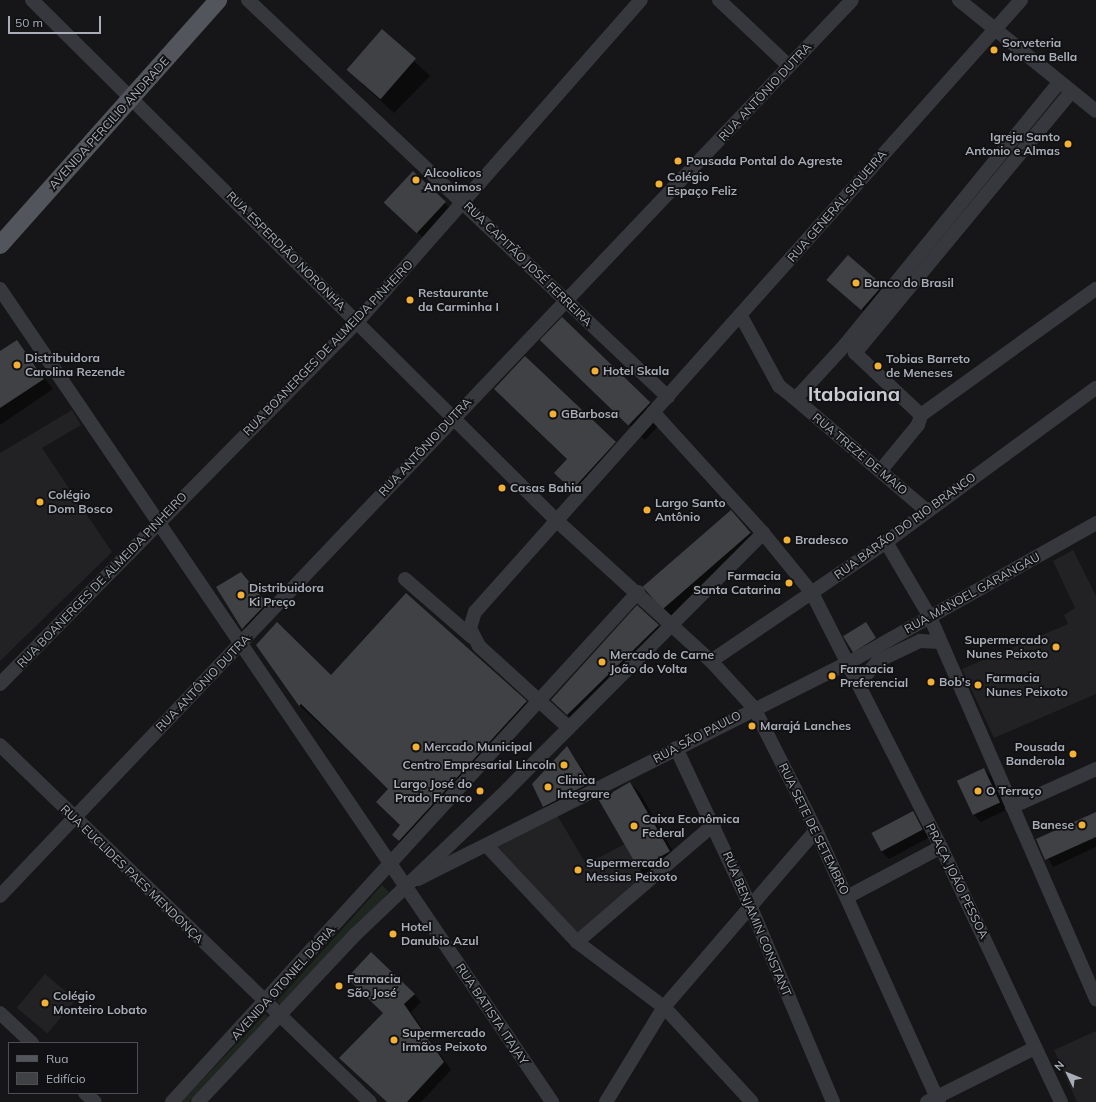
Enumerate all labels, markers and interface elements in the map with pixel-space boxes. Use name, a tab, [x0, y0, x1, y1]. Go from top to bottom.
scale bar	[10, 8, 103, 34]
text: 50 m	[15, 15, 43, 30]
place label: Sorveteria Morena Bella	[1002, 36, 1077, 64]
street label: RUA ANTÔNIO DUTRA	[716, 40, 814, 144]
marker: Sorveteria Morena Bella	[989, 45, 999, 55]
street label: AVENIDA PERCILIO ANDRADE	[46, 54, 172, 192]
place label: Igreja Santo Antonio e Almas	[965, 130, 1060, 158]
marker: Igreja Santo Antonio e Almas	[1063, 139, 1073, 149]
street label: RUA GENERAL SIQUEIRA	[785, 147, 889, 265]
place label: Pousada Pontal do Agreste	[686, 154, 842, 168]
marker: Pousada Pontal do Agreste	[673, 156, 683, 166]
place label: Alcoolicos Anonimos	[424, 166, 482, 194]
place label: Colégio Espaço Feliz	[667, 170, 737, 198]
marker: Alcoolicos Anonimos	[411, 175, 421, 185]
marker: Colégio Espaço Feliz	[654, 179, 664, 189]
street label: RUA ESPERDIÃO NORONHA	[223, 188, 349, 314]
street label: RUA CAPITÃO JOSÉ FERREIRA	[461, 199, 595, 329]
street label: RUA BOANERGES DE ALMEIDA PINHEIRO	[240, 257, 416, 439]
place label: Banco do Brasil	[864, 276, 954, 290]
marker: Banco do Brasil	[851, 278, 861, 288]
place label: Restaurante da Carminha I	[418, 286, 499, 314]
marker: Restaurante da Carminha I	[405, 295, 415, 305]
place label: Distribuidora Carolina Rezende	[25, 351, 125, 379]
place label: Tobias Barreto de Meneses	[886, 352, 970, 380]
marker: Distribuidora Carolina Rezende	[12, 360, 22, 370]
marker: Tobias Barreto de Meneses	[873, 361, 883, 371]
place label: Hotel Skala	[603, 364, 669, 378]
marker: Hotel Skala	[590, 366, 600, 376]
district label: Itabaiana	[808, 381, 900, 405]
street label: RUA ANTÔNIO DUTRA	[376, 395, 474, 499]
place label: GBarbosa	[561, 407, 618, 421]
marker: GBarbosa	[548, 409, 558, 419]
street label: RUA TREZE DE MAIO	[810, 410, 910, 498]
street label: RUA BARÃO DO RIO BRANCO	[831, 470, 979, 582]
place label: Casas Bahia	[510, 481, 582, 495]
marker: Casas Bahia	[497, 483, 507, 493]
place label: Colégio Dom Bosco	[48, 488, 113, 516]
street label: RUA BOANERGES DE ALMEIDA PINHEIRO	[14, 489, 190, 671]
place label: Largo Santo Antônio	[655, 496, 726, 524]
marker: Colégio Dom Bosco	[35, 497, 45, 507]
marker: Largo Santo Antônio	[642, 505, 652, 515]
place label: Bradesco	[795, 533, 848, 547]
marker: Bradesco	[782, 535, 792, 545]
street label: RUA MANOEL GARANGAU	[902, 550, 1042, 636]
place label: Farmacia Santa Catarina	[693, 569, 781, 597]
marker: Farmacia Santa Catarina	[784, 578, 794, 588]
place label: Distribuidora Ki Preço	[249, 581, 324, 609]
marker: Distribuidora Ki Preço	[236, 590, 246, 600]
street label: RUA ANTÔNIO DUTRA	[153, 632, 253, 734]
place label: Supermercado Nunes Peixoto	[964, 633, 1048, 661]
marker: Supermercado Nunes Peixoto	[1051, 642, 1061, 652]
place label: Mercado de Carne João do Volta	[610, 648, 714, 676]
marker: Mercado de Carne João do Volta	[597, 657, 607, 667]
place label: Farmacia Preferencial	[840, 662, 908, 690]
marker: Farmacia Preferencial	[827, 671, 837, 681]
place label: Farmacia Nunes Peixoto	[986, 671, 1068, 699]
place label: Bob's	[939, 675, 971, 689]
marker: Bob's	[926, 677, 936, 687]
marker: Farmacia Nunes Peixoto	[973, 680, 983, 690]
street label: RUA SÃO PAULO	[651, 708, 743, 766]
place label: Marajá Lanches	[760, 719, 851, 733]
marker: Marajá Lanches	[747, 721, 757, 731]
place label: Mercado Municipal	[424, 740, 532, 754]
place label: Pousada Banderola	[1006, 740, 1065, 768]
marker: Mercado Municipal	[411, 742, 421, 752]
marker: Pousada Banderola	[1068, 749, 1078, 759]
place label: Centro Empresarial Lincoln	[403, 758, 556, 772]
marker: Centro Empresarial Lincoln	[559, 760, 569, 770]
street label: RUA SETE DE SETEMBRO	[776, 761, 852, 897]
place label: Clinica Integrare	[557, 773, 609, 801]
place label: Largo José do Prado Franco	[393, 777, 472, 805]
marker: Clinica Integrare	[542, 781, 554, 793]
place label: O Terraço	[986, 784, 1042, 798]
marker: Largo José do Prado Franco	[475, 786, 485, 796]
marker: O Terraço	[973, 786, 983, 796]
street label: RUA EUCLIDES PAES MENDONÇA	[58, 802, 206, 946]
place label: Caixa Econômica Federal	[642, 812, 740, 840]
place label: Banese	[1032, 818, 1074, 832]
marker: Banese	[1077, 820, 1087, 830]
marker: Caixa Econômica Federal	[629, 821, 639, 831]
street label: PRAÇA JOÃO PESSOA	[923, 821, 991, 941]
street label: RUA BENJAMIN CONSTANT	[720, 849, 794, 999]
place label: Supermercado Messias Peixoto	[586, 856, 677, 884]
marker: Supermercado Messias Peixoto	[573, 865, 583, 875]
place label: Hotel Danubio Azul	[401, 920, 479, 948]
street label: AVENIDA OTONIEL DÓRIA	[228, 923, 338, 1043]
marker: Hotel Danubio Azul	[388, 929, 398, 939]
street label: RUA BATISTA ITAJAY	[453, 961, 531, 1067]
place label: Farmacia São José	[347, 972, 401, 1000]
marker: Farmacia São José	[334, 981, 344, 991]
place label: Colégio Monteiro Lobato	[53, 989, 147, 1017]
marker: Colégio Monteiro Lobato	[40, 998, 50, 1008]
place label: Supermercado Irmãos Peixoto	[402, 1026, 487, 1054]
marker: Supermercado Irmãos Peixoto	[389, 1035, 399, 1045]
legend	[8, 1042, 138, 1094]
text: Rua	[46, 1051, 68, 1066]
north arrow	[1048, 1054, 1088, 1094]
text: N	[1051, 1058, 1067, 1074]
text: Edifício	[46, 1071, 86, 1086]

